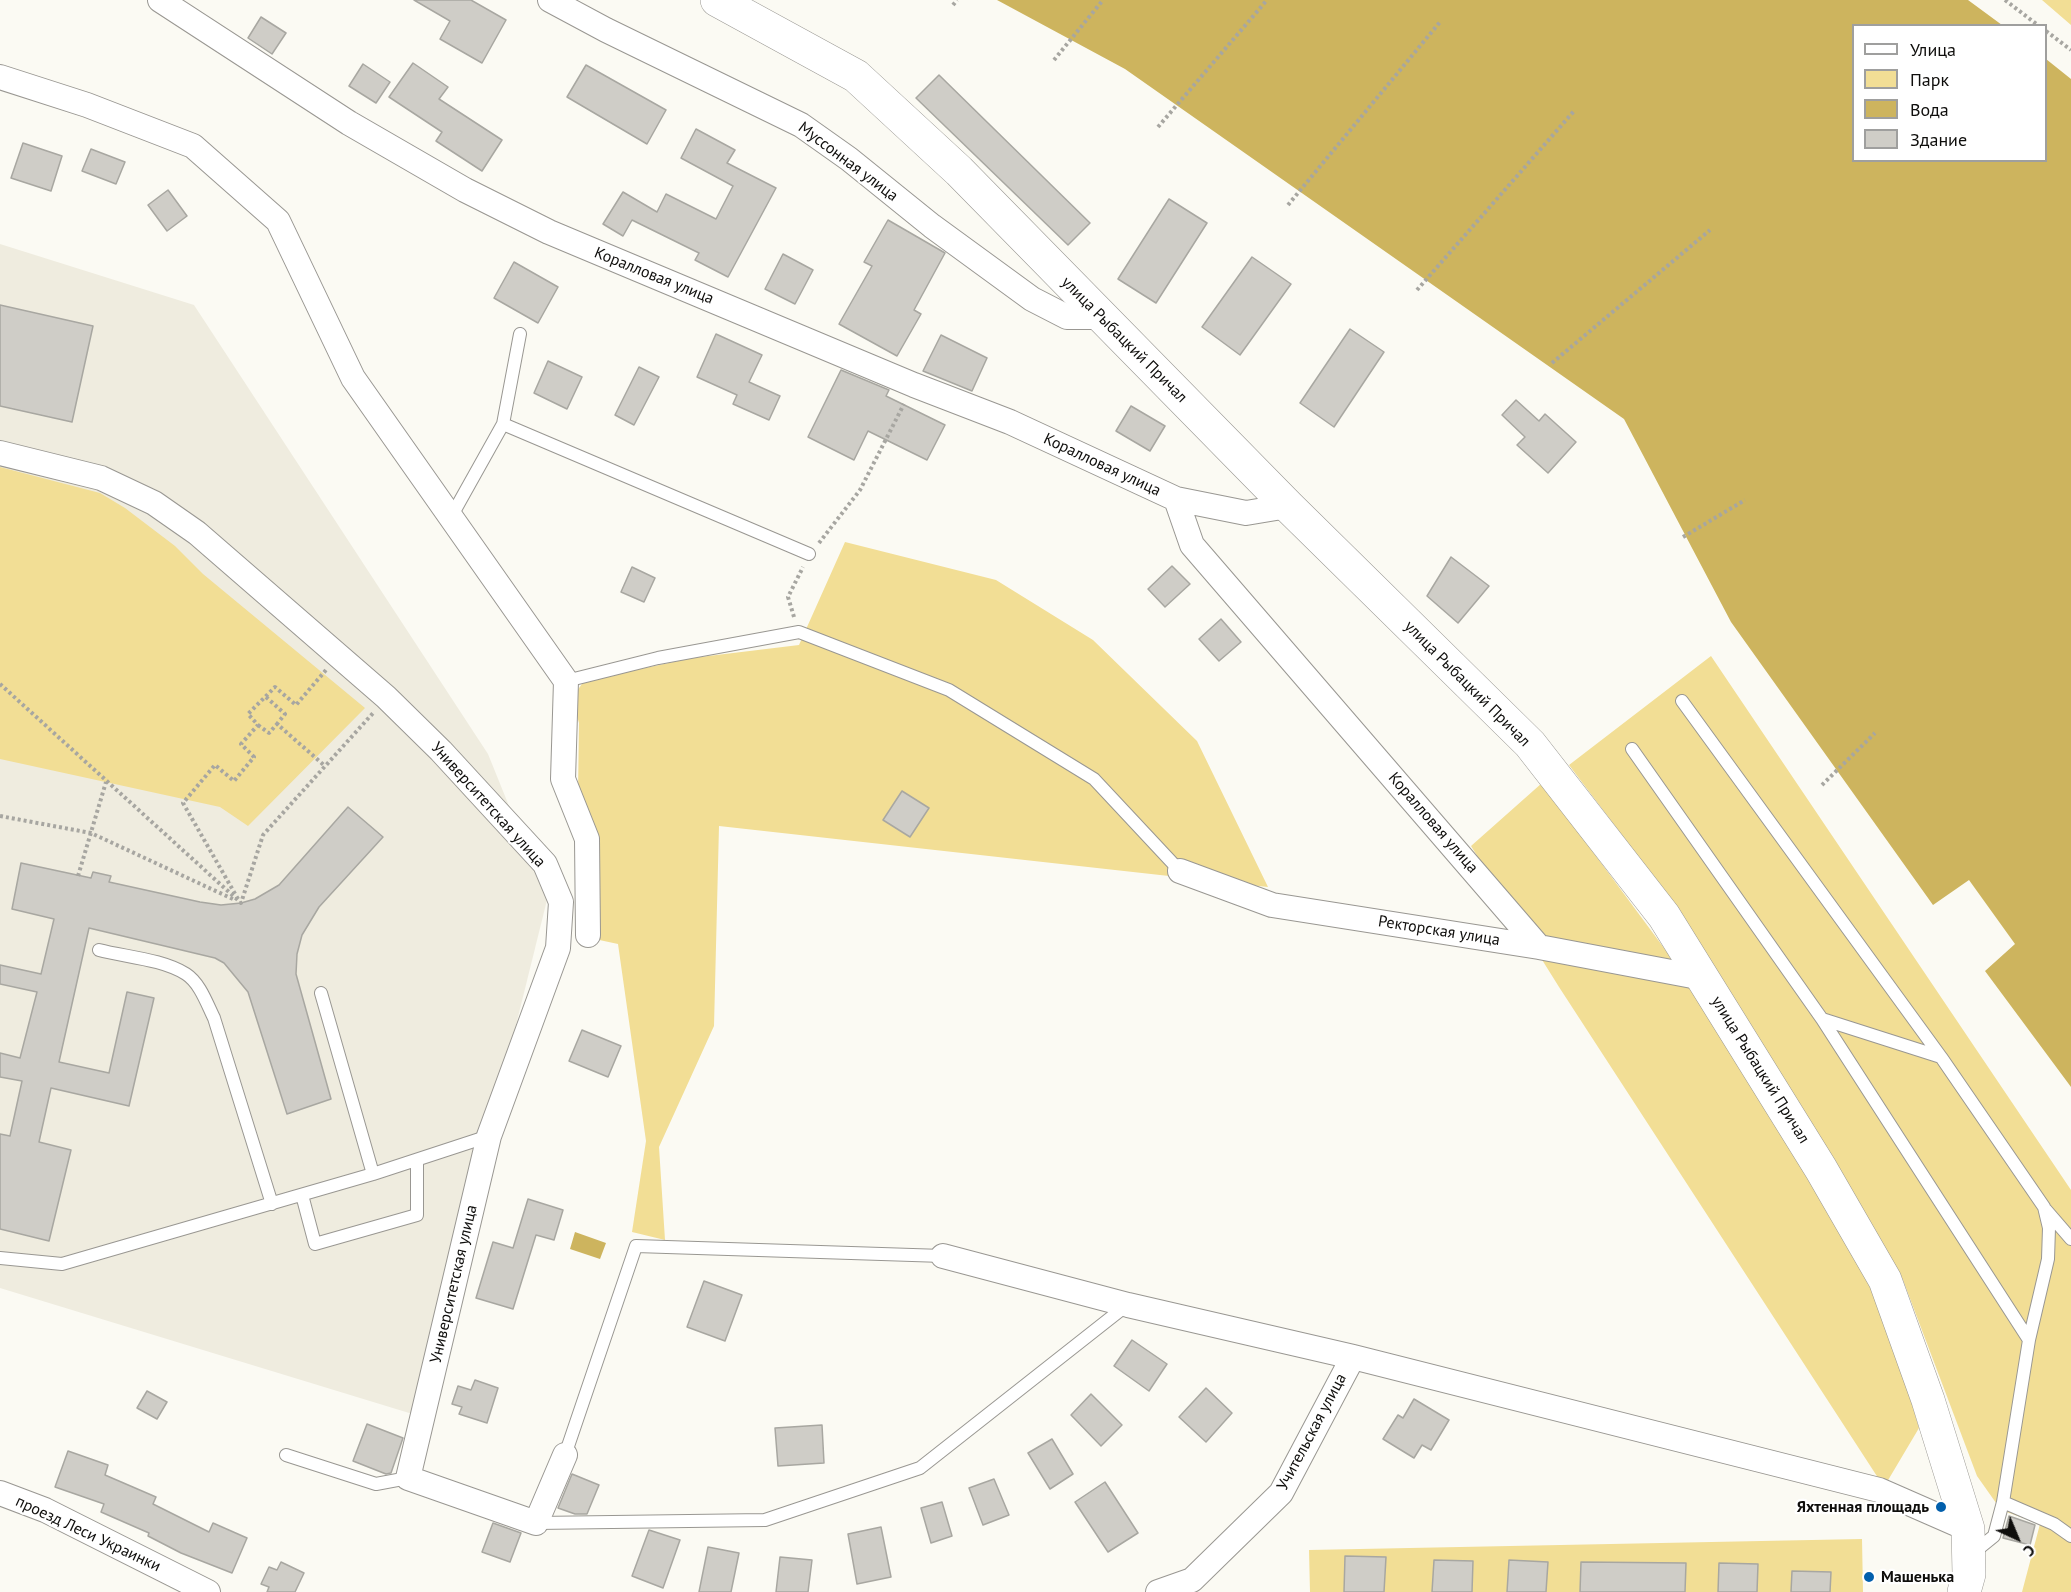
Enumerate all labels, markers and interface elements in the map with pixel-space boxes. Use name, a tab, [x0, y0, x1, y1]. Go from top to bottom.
legend	[1852, 24, 2047, 162]
text: Улица	[1910, 38, 1956, 61]
text: Парк	[1910, 68, 1949, 91]
text: Вода	[1910, 98, 1949, 121]
street label: Муссонная улица	[794, 118, 902, 206]
text: Здание	[1910, 128, 1967, 151]
street label: Коралловая улица	[591, 243, 717, 309]
street label: улица Рыбацкий Причал	[1057, 273, 1191, 407]
street label: Коралловая улица	[1040, 429, 1164, 501]
street label: улица Рыбацкий Причал	[1400, 617, 1534, 751]
street label: Университетская улица	[427, 738, 549, 872]
street label: Коралловая улица	[1384, 769, 1482, 877]
street label: Ректорская улица	[1377, 912, 1501, 950]
street label: улица Рыбацкий Причал	[1707, 993, 1813, 1147]
street label: Университетская улица	[426, 1203, 482, 1365]
street label: Учительская улица	[1273, 1370, 1351, 1494]
street label: проезд Леси Украинки	[12, 1492, 164, 1576]
place label: Яхтенная площадь	[1797, 1497, 1929, 1517]
marker: Яхтенная площадь	[1934, 1500, 1948, 1514]
north arrow	[1987, 1508, 2047, 1568]
text: С	[2019, 1541, 2040, 1561]
place label: Машенька	[1881, 1567, 1954, 1587]
marker: Машенька	[1862, 1570, 1876, 1584]

